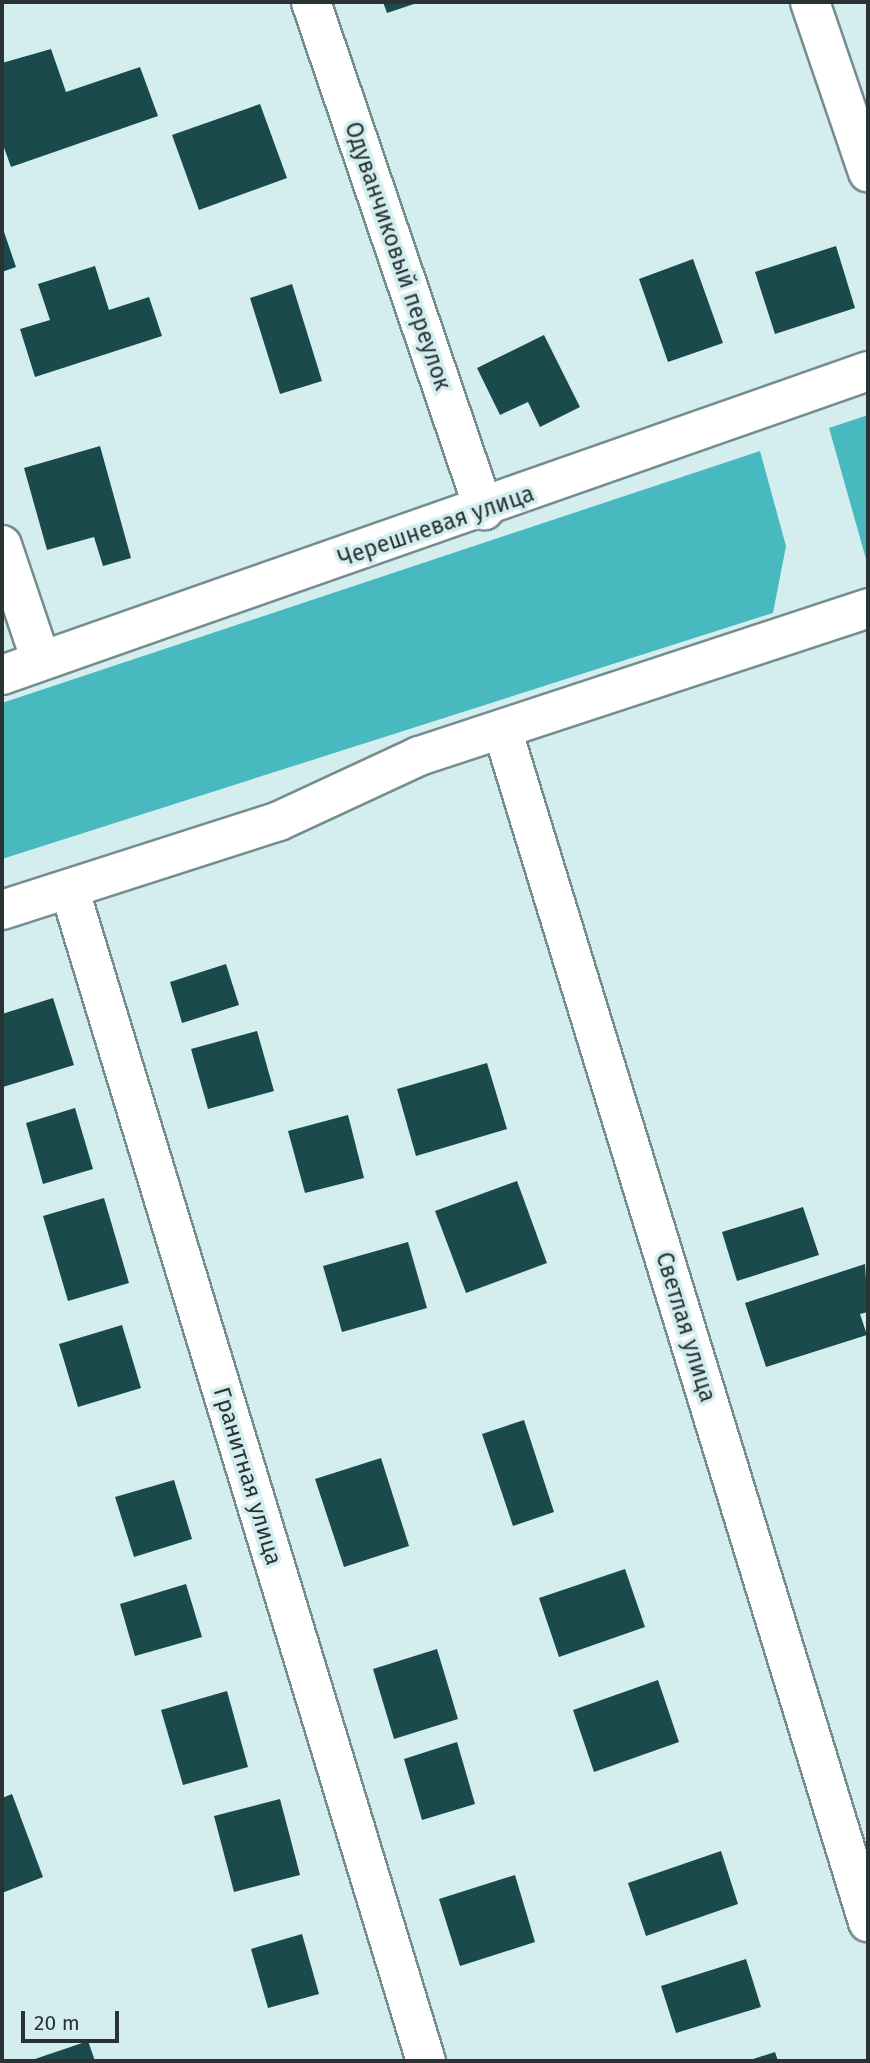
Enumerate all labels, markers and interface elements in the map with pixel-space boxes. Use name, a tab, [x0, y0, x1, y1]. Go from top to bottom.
street label: Одуванчиковый переулок	[339, 118, 457, 394]
street label: Черешневая улица	[334, 480, 538, 572]
street label: Светлая улица	[650, 1249, 722, 1405]
street label: Гранитная улица	[208, 1384, 288, 1568]
scale bar	[24, 1996, 122, 2040]
text: 20 m	[34, 2010, 80, 2036]

